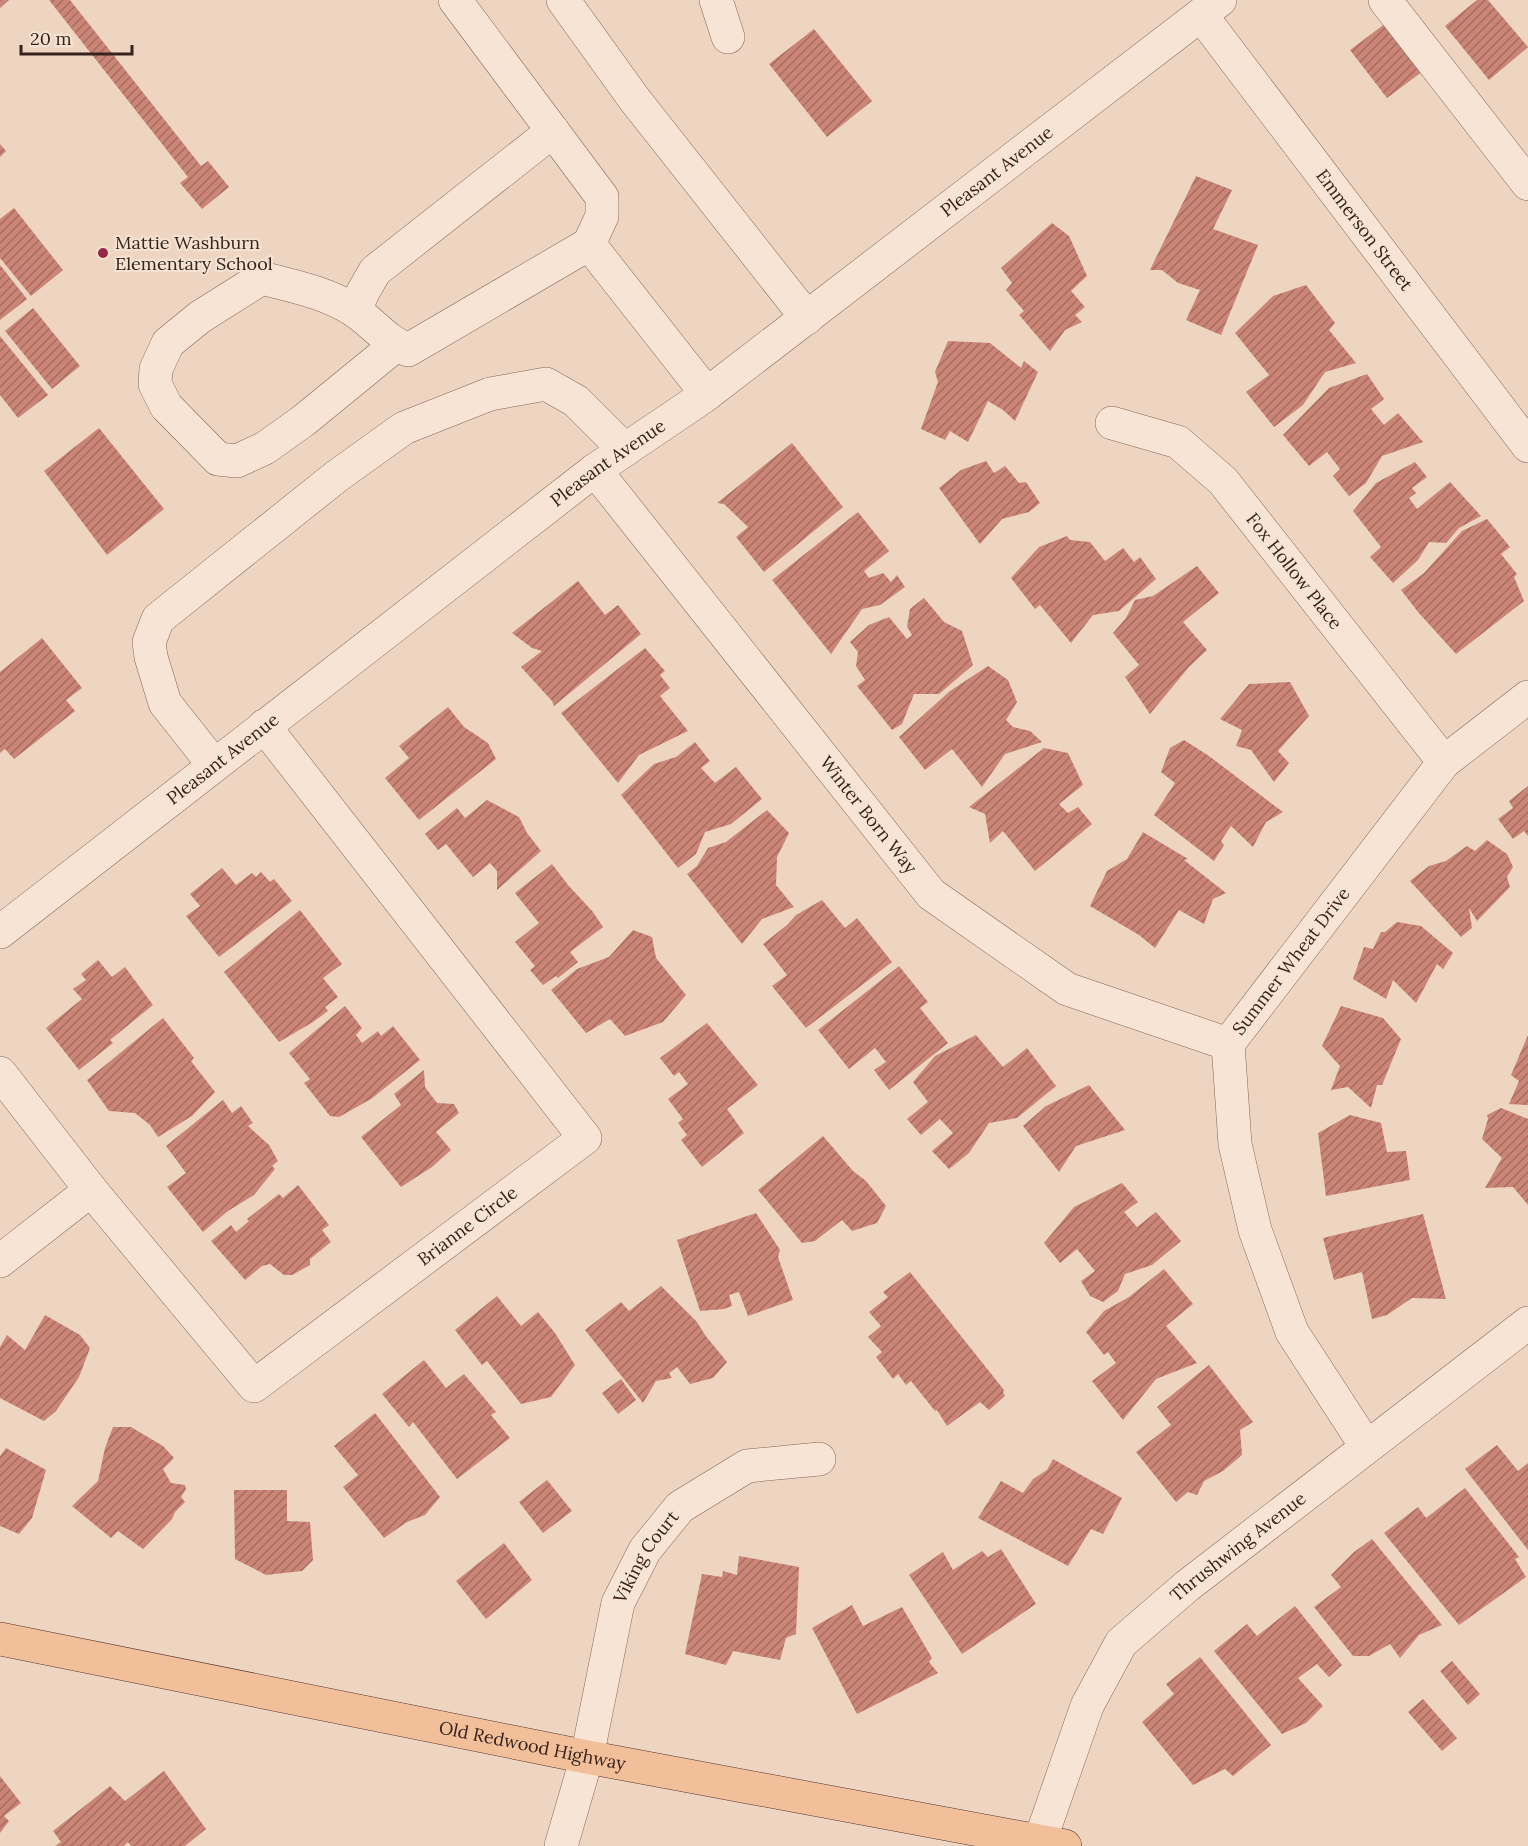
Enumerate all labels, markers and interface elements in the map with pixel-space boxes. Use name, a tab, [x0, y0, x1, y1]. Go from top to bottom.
scale bar	[21, 18, 132, 56]
text: 20 m	[30, 27, 72, 50]
street label: Pleasant Avenue	[935, 120, 1058, 222]
street label: Emmerson Street	[1311, 164, 1418, 295]
place label: Mattie Washburn Elementary School	[115, 231, 273, 275]
marker: Mattie Washburn Elementary School	[96, 246, 110, 260]
street label: Pleasant Avenue	[546, 414, 670, 511]
street label: Fox Hollow Place	[1241, 508, 1347, 634]
street label: Pleasant Avenue	[162, 708, 283, 809]
street label: Winter Born Way	[815, 751, 923, 878]
street label: Summer Wheat Drive	[1227, 882, 1355, 1040]
street label: Brianne Circle	[413, 1181, 522, 1271]
street label: Thrushwing Avenue	[1165, 1486, 1311, 1607]
street label: Viking Court	[607, 1506, 684, 1608]
street label: Old Redwood Highway	[437, 1716, 628, 1775]

